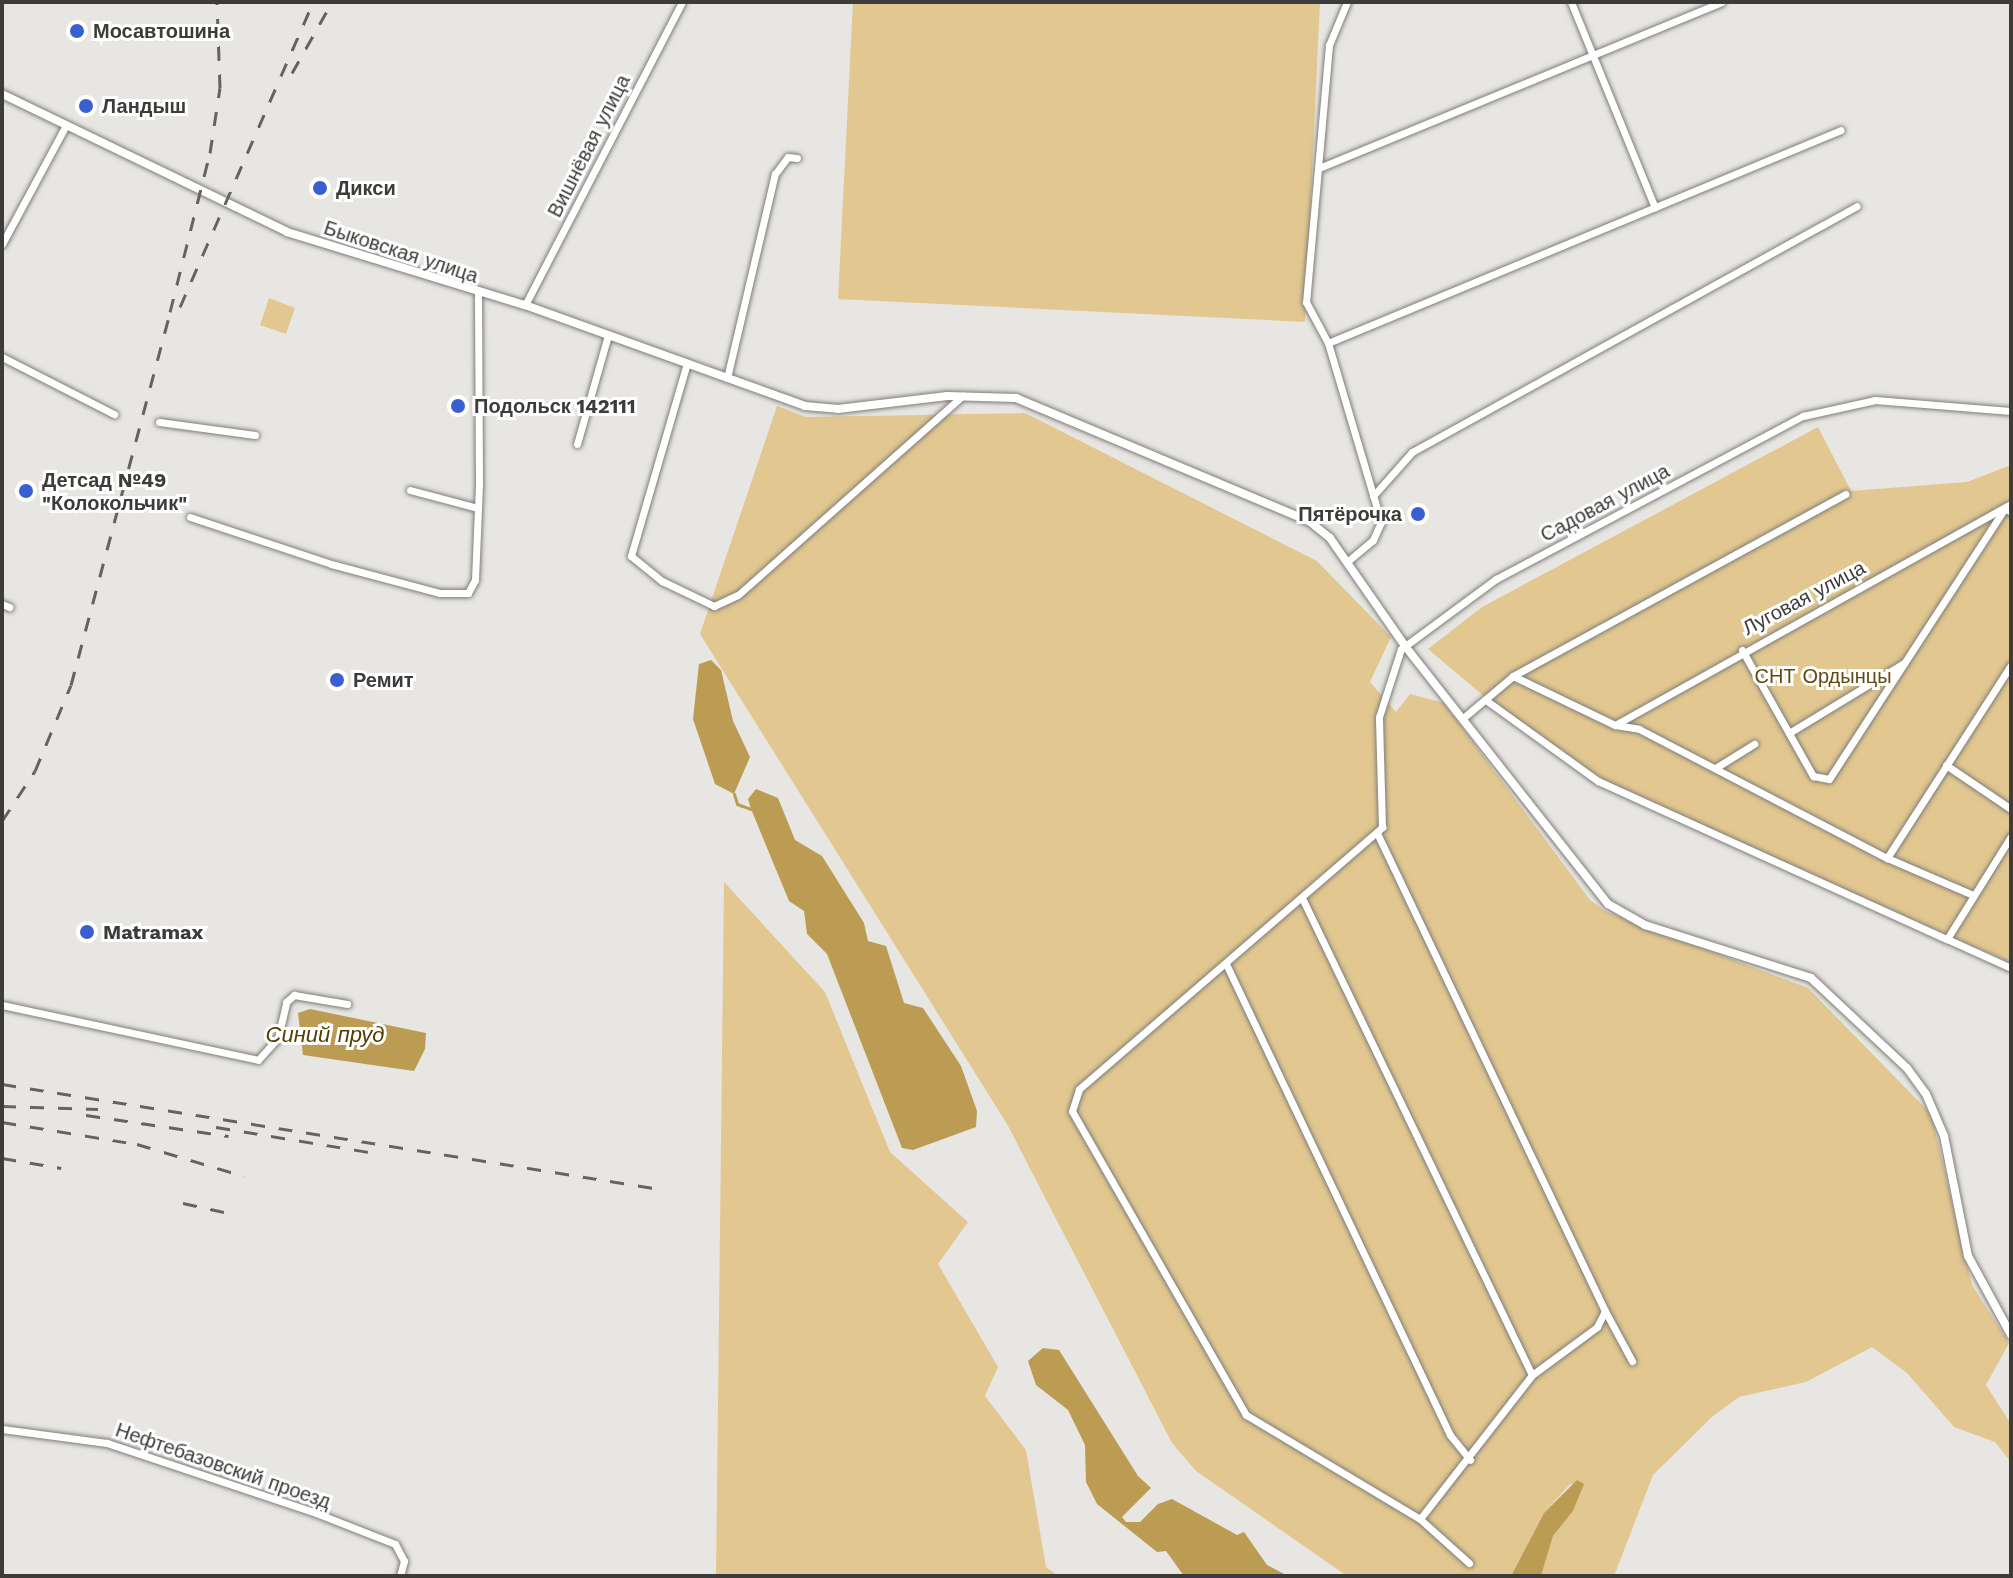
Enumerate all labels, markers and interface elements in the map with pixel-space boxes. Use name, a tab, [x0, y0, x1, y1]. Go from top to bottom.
place label: Мосавтошина	[93, 19, 230, 43]
marker: Мосавтошина	[68, 22, 86, 40]
street label: Вишнёвая улица	[543, 71, 635, 221]
place label: Ландыш	[102, 94, 186, 118]
marker: Ландыш	[77, 97, 95, 115]
place label: Дикси	[336, 176, 396, 200]
marker: Дикси	[311, 179, 329, 197]
street label: Быковская улица	[321, 216, 481, 288]
place label: Подольск 142111	[474, 394, 636, 418]
marker: Подольск 142111	[449, 397, 467, 415]
street label: Садовая улица	[1536, 459, 1674, 547]
place label: Детсад №49 "Колокольчик"	[42, 468, 187, 515]
marker: Детсад №49 "Колокольчик"	[17, 482, 35, 500]
place label: Пятёрочка	[1298, 502, 1402, 526]
marker: Пятёрочка	[1409, 505, 1427, 523]
street label: Луговая улица	[1739, 556, 1869, 640]
park label: СНТ Ордынцы	[1754, 664, 1892, 688]
place label: Ремит	[353, 668, 414, 692]
marker: Ремит	[328, 671, 346, 689]
place label: Matramax	[103, 920, 203, 944]
marker: Matramax	[78, 923, 96, 941]
water label: Синий пруд	[266, 1022, 384, 1048]
street label: Нефтебазовский проезд	[112, 1418, 334, 1514]

